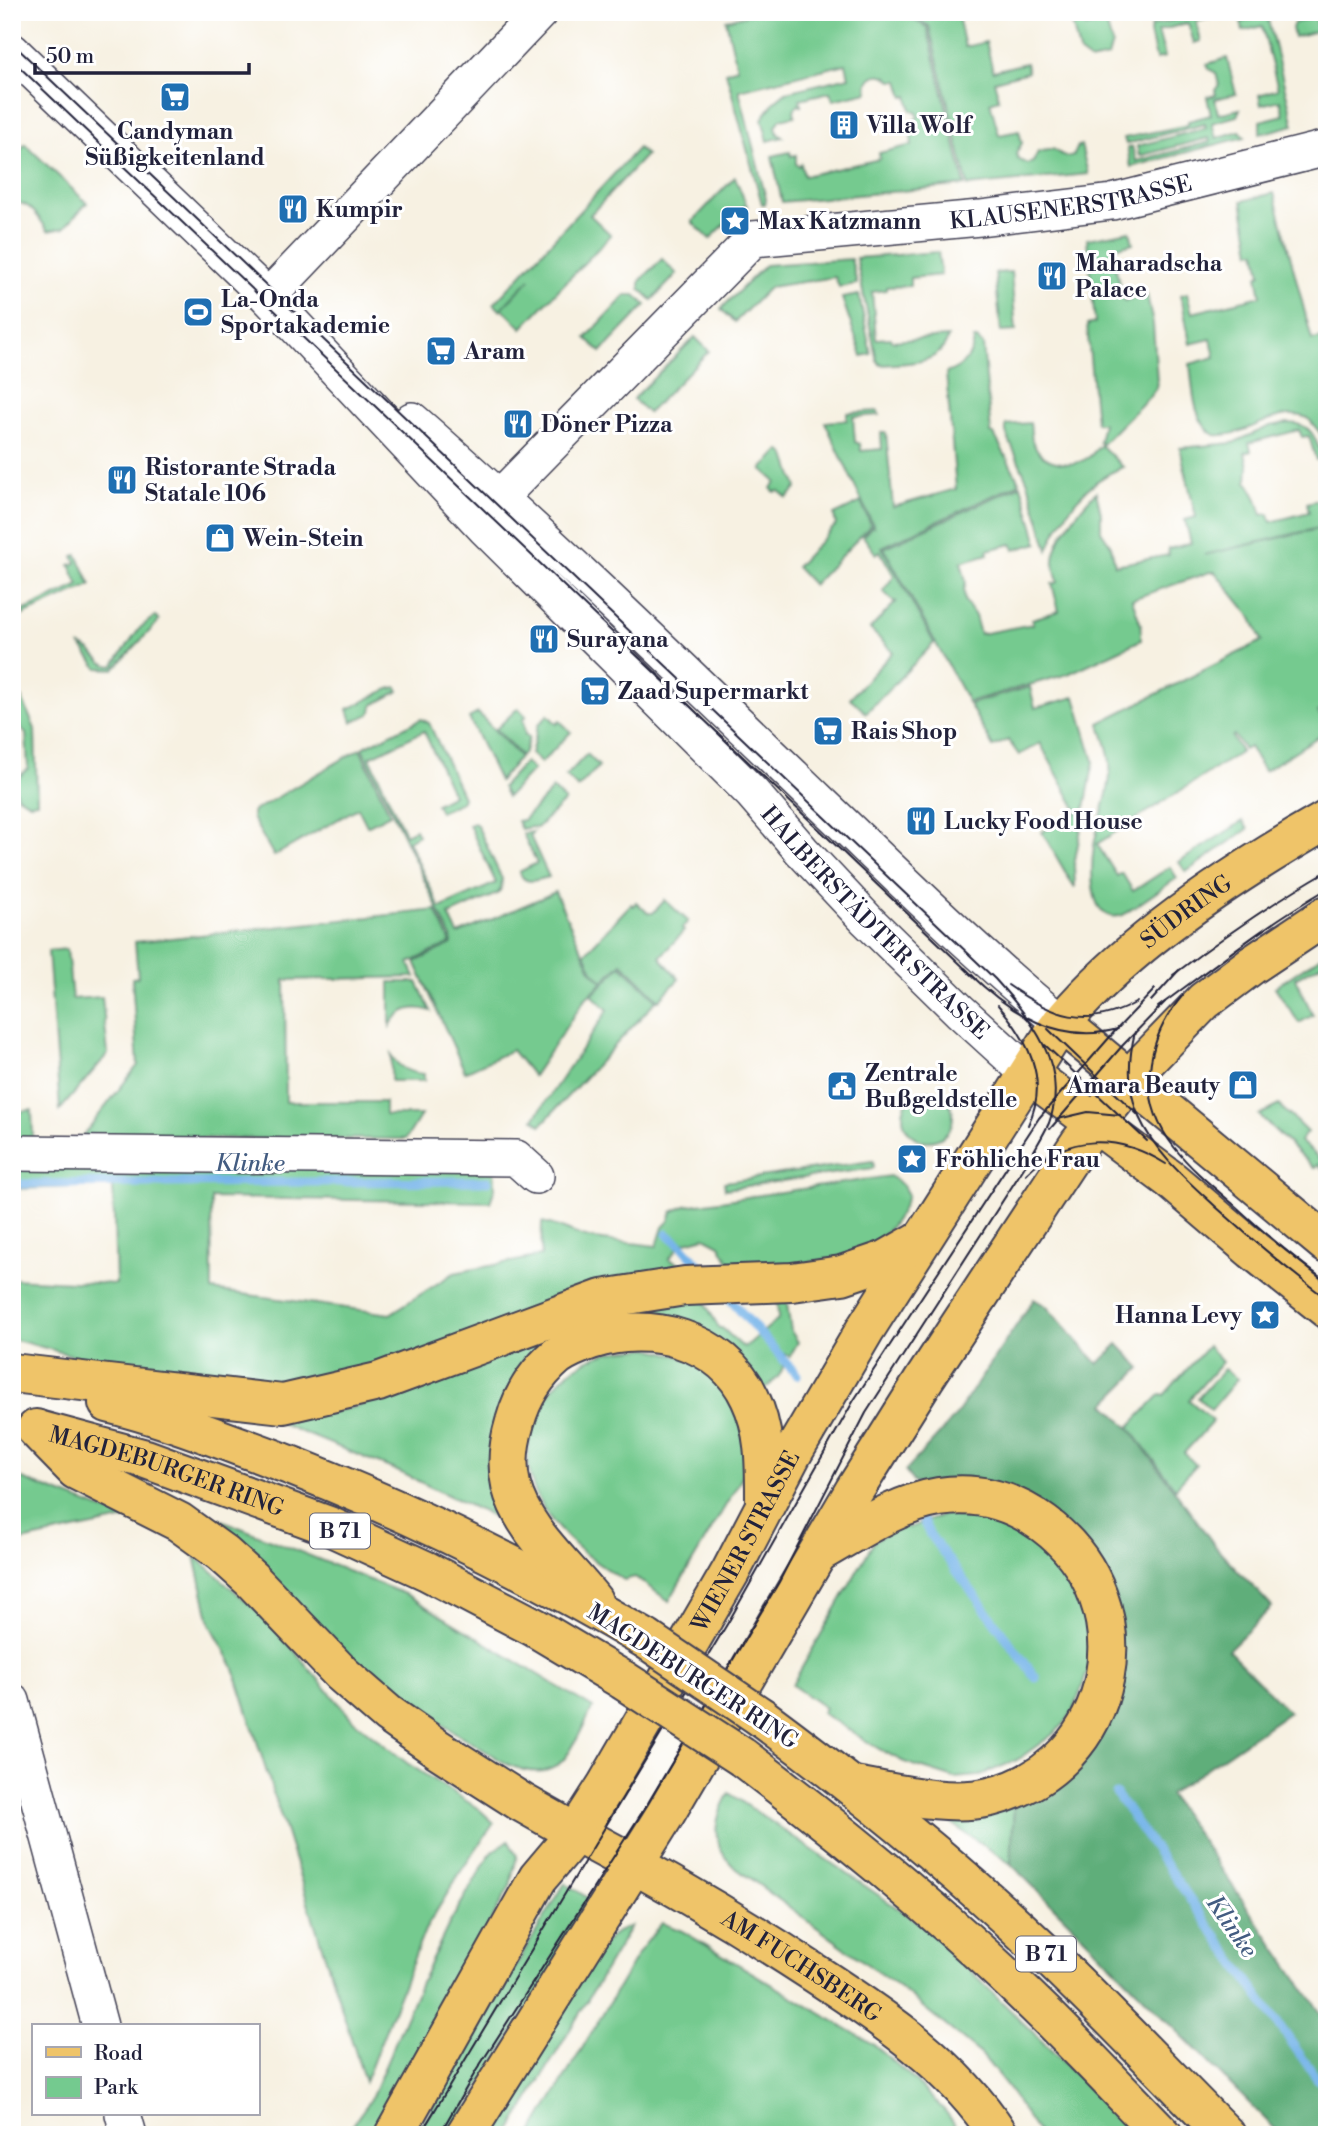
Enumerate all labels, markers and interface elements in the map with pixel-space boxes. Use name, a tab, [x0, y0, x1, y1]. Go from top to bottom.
scale bar	[35, 32, 248, 76]
text: 50 m	[46, 44, 94, 70]
supermarket icon: Candyman Süßigkeitenland	[158, 80, 192, 114]
building icon: Villa Wolf	[827, 108, 861, 142]
place label: Villa Wolf	[866, 112, 974, 140]
place label: Candyman Süßigkeitenland	[85, 118, 265, 172]
street label: KLAUSENERSTRASSE	[948, 169, 1195, 236]
restaurant icon: Kumpir	[276, 192, 310, 226]
place label: Kumpir	[316, 196, 403, 224]
place icon: Max Katzmann	[718, 204, 752, 238]
place label: Max Katzmann	[758, 208, 921, 236]
place label: Maharadscha Palace	[1075, 250, 1223, 304]
restaurant icon: Maharadscha Palace	[1035, 259, 1069, 293]
place label: La-Onda Sportakademie	[221, 286, 390, 340]
sports icon: La-Onda Sportakademie	[181, 295, 215, 329]
supermarket icon: Aram	[424, 334, 458, 368]
place label: Aram	[463, 338, 525, 366]
restaurant icon: Döner Pizza	[501, 407, 535, 441]
place label: Döner Pizza	[541, 411, 673, 439]
place label: Ristorante Strada Statale 106	[145, 454, 336, 508]
restaurant icon: Ristorante Strada Statale 106	[105, 463, 139, 497]
shop icon: Wein-Stein	[203, 521, 237, 555]
place label: Wein-Stein	[242, 525, 363, 553]
restaurant icon: Surayana	[527, 622, 561, 656]
place label: Surayana	[567, 626, 669, 654]
supermarket icon: Zaad Supermarkt	[578, 674, 612, 708]
place label: Zaad Supermarkt	[618, 678, 809, 706]
supermarket icon: Rais Shop	[811, 714, 845, 748]
place label: Rais Shop	[851, 718, 957, 746]
street label: HALBERSTÄDTER STRASSE	[754, 801, 995, 1046]
restaurant icon: Lucky Food House	[904, 804, 938, 838]
place label: Lucky Food House	[944, 808, 1143, 836]
street label: SÜDRING	[1135, 869, 1238, 955]
place label: Zentrale Bußgeldstelle	[865, 1060, 1017, 1114]
shop icon: Amara Beauty	[1226, 1068, 1260, 1102]
public building icon: Zentrale Bußgeldstelle	[825, 1069, 859, 1103]
place label: Amara Beauty	[1066, 1072, 1220, 1100]
place icon: Fröhliche Frau	[895, 1142, 929, 1176]
place label: Fröhliche Frau	[935, 1146, 1100, 1174]
water label: Klinke	[215, 1149, 285, 1179]
place icon: Hanna Levy	[1248, 1298, 1282, 1332]
place label: Hanna Levy	[1115, 1302, 1242, 1330]
street label: MAGDEBURGER RING	[46, 1421, 288, 1523]
street label: WIENER STRASSE	[685, 1446, 806, 1638]
road number: B 71	[310, 1514, 370, 1548]
street label: MAGDEBURGER RING	[582, 1598, 803, 1755]
water label: Klinke	[1199, 1889, 1263, 1964]
street label: AM FUCHSBERG	[715, 1904, 887, 2029]
road number: B 71	[1016, 1937, 1076, 1972]
legend	[32, 2024, 259, 2116]
text: Road	[94, 2041, 143, 2067]
text: Park	[94, 2075, 139, 2101]

